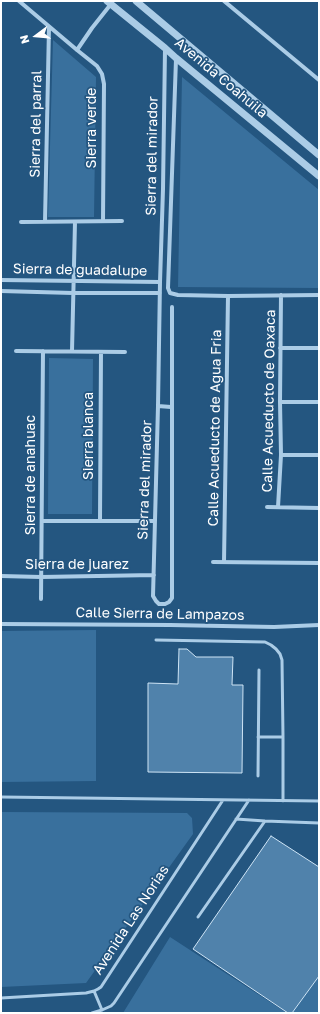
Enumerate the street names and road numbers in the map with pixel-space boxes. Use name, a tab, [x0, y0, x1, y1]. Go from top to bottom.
street label: Avenida Coahuila	[171, 34, 271, 122]
street label: Sierra del parral	[27, 70, 45, 178]
street label: Sierra verde	[84, 88, 100, 168]
street label: Sierra del mirador	[143, 96, 161, 216]
street label: Sierra de guadalupe	[13, 260, 147, 280]
street label: Calle Acueducto de Oaxaca	[259, 309, 279, 493]
street label: Calle Acueducto de Agua Fria	[205, 329, 225, 527]
street label: Sierra blanca	[81, 392, 97, 480]
street label: Sierra de anahuac	[23, 415, 39, 535]
street label: Sierra del mirador	[135, 420, 155, 540]
street label: Sierra de juarez	[25, 557, 129, 573]
street label: Calle Sierra de Lampazos	[75, 604, 245, 624]
street label: Avenida Las Norias	[89, 862, 173, 978]

